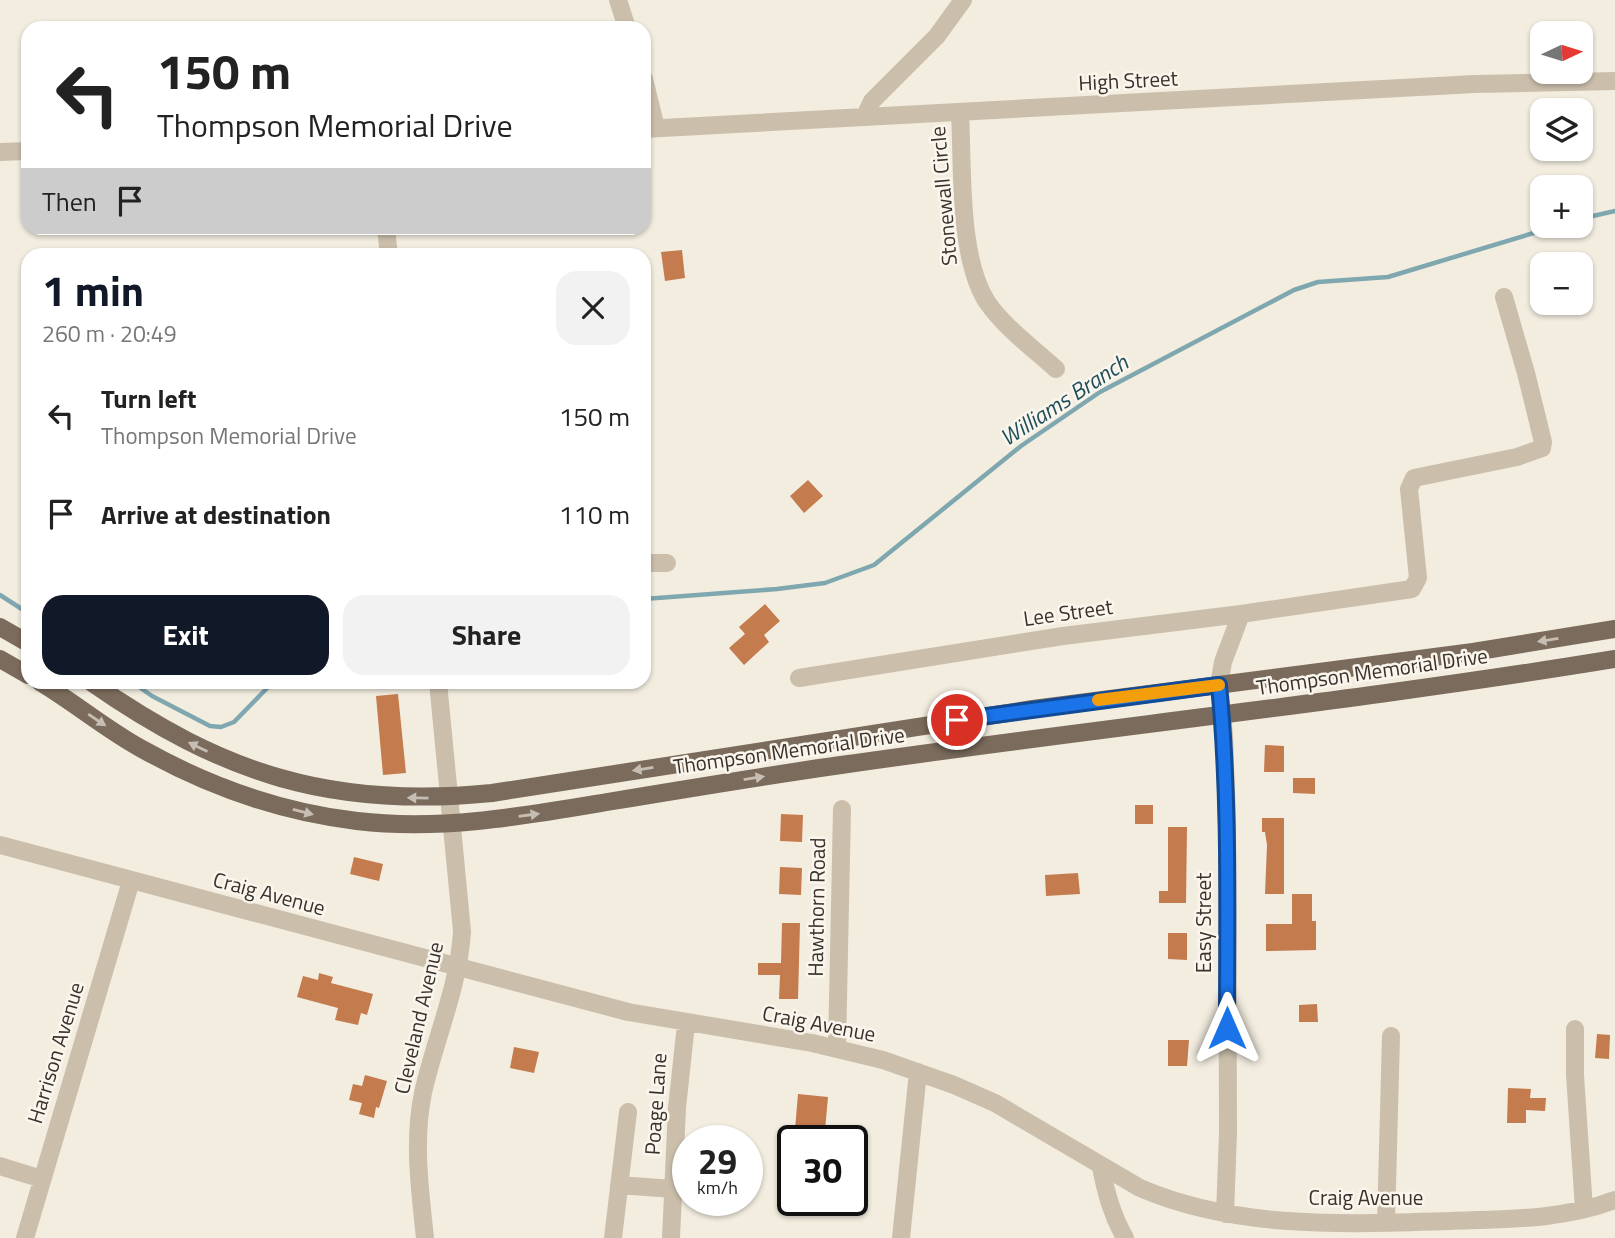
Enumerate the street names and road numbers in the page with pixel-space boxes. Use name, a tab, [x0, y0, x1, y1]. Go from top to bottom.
street label: High Street	[1077, 61, 1179, 99]
street label: Stonewall Circle	[921, 125, 965, 267]
street label: Lee Street	[1021, 590, 1115, 634]
street label: Thompson Memorial Drive	[1254, 639, 1490, 703]
street label: Thompson Memorial Drive	[671, 718, 907, 782]
street label: Hawthorn Road	[799, 837, 833, 977]
street label: Craig Avenue	[210, 863, 329, 923]
street label: Easy Street	[1187, 872, 1219, 973]
street label: Cleveland Avenue	[385, 939, 451, 1097]
street label: Harrison Avenue	[18, 978, 92, 1127]
street label: Craig Avenue	[760, 996, 879, 1050]
street label: Poage Lane	[635, 1052, 675, 1156]
street label: Craig Avenue	[1309, 1181, 1423, 1213]

